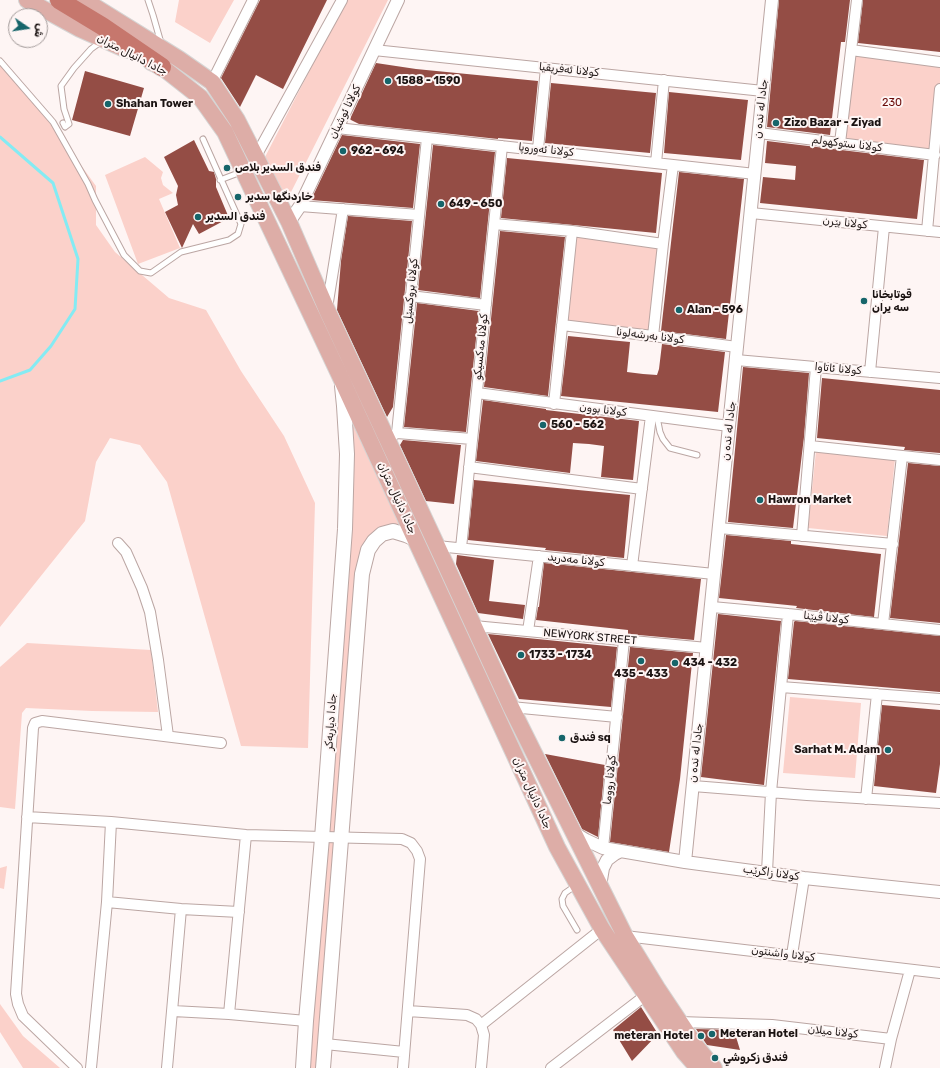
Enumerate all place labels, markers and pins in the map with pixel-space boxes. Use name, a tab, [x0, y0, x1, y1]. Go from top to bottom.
place label: 1588 - 1590	[396, 74, 461, 88]
marker: 1588 - 1590	[383, 76, 393, 86]
place label: Shahan Tower	[116, 97, 193, 111]
marker: Shahan Tower	[103, 99, 113, 109]
place label: Zizo Bazar - Ziyad	[784, 116, 881, 130]
marker: Zizo Bazar - Ziyad	[771, 118, 781, 128]
place label: 962 - 694	[351, 144, 404, 158]
marker: 962 - 694	[338, 146, 348, 156]
place label: فندق السدير بلاص	[235, 161, 321, 175]
marker: فندق السدير بلاص	[222, 163, 232, 173]
place label: خاردنگها سدير	[246, 190, 313, 204]
marker: خاردنگها سدير	[233, 192, 243, 202]
place label: 649 - 650	[449, 197, 502, 211]
marker: 649 - 650	[436, 199, 446, 209]
place label: فندق السدير	[206, 210, 265, 224]
marker: فندق السدير	[193, 212, 203, 222]
place label: قوتابخانا سه يران	[872, 288, 912, 314]
marker: قوتابخانا سه يران	[859, 296, 869, 306]
place label: Alan - 596	[687, 303, 743, 317]
marker: Alan - 596	[674, 305, 684, 315]
place label: 560 - 562	[551, 418, 604, 432]
marker: 560 - 562	[538, 420, 548, 430]
place label: Hawron Market	[768, 493, 851, 507]
marker: Hawron Market	[755, 495, 765, 505]
place label: 1733 - 1734	[529, 648, 592, 662]
marker: 1733 - 1734	[516, 650, 526, 660]
marker: 435 - 433	[636, 656, 646, 666]
place label: 434 - 432	[683, 656, 737, 670]
marker: 434 - 432	[670, 658, 680, 668]
place label: 435 - 433	[614, 667, 668, 681]
place label: فندق sq	[570, 731, 611, 745]
marker: فندق sq	[557, 733, 567, 743]
place label: Sarhat M. Adam	[794, 743, 880, 757]
marker: Sarhat M. Adam	[883, 745, 893, 755]
place label: Meteran Hotel	[720, 1027, 798, 1041]
place label: meteran Hotel	[614, 1029, 693, 1043]
marker: Meteran Hotel	[707, 1029, 717, 1039]
marker: meteran Hotel	[696, 1031, 706, 1041]
place label: فندق زكروشي	[723, 1051, 788, 1065]
marker: فندق زكروشي	[710, 1053, 720, 1063]

